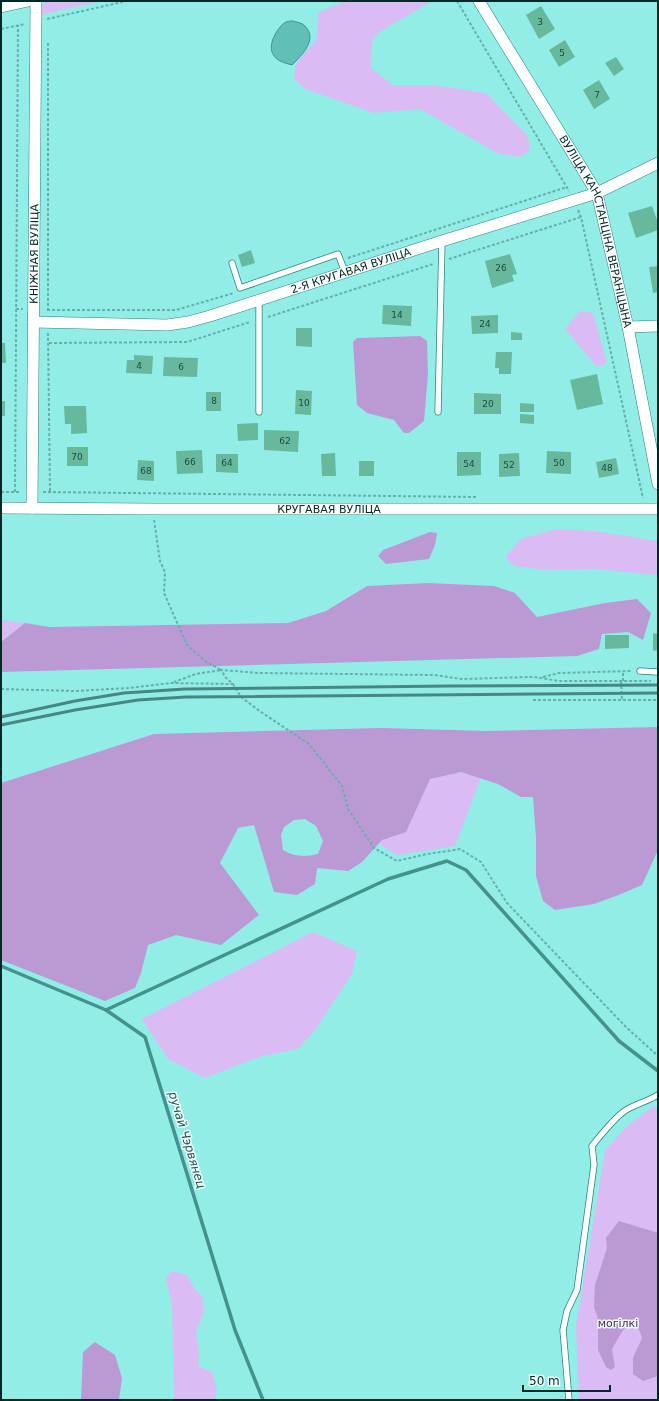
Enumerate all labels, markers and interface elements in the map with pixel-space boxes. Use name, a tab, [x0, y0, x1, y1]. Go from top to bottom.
house number: 3	[537, 17, 543, 27]
house number: 5	[559, 48, 565, 58]
house number: 7	[594, 90, 600, 100]
street label: ВУЛІЦА КАНСТАНЦІНА ВЕРАНІЦЫНА	[557, 133, 635, 329]
street label: КНІЖНАЯ ВУЛІЦА	[27, 203, 41, 304]
street label: 2-Я КРУГАВАЯ ВУЛІЦА	[289, 245, 413, 296]
house number: 26	[495, 263, 507, 273]
house number: 14	[391, 310, 403, 320]
house number: 24	[479, 319, 491, 329]
house number: 4	[136, 361, 142, 371]
house number: 6	[178, 362, 184, 372]
house number: 8	[211, 396, 217, 406]
house number: 10	[298, 398, 310, 408]
house number: 20	[482, 399, 494, 409]
house number: 62	[279, 436, 291, 446]
house number: 70	[71, 452, 83, 462]
house number: 66	[184, 457, 196, 467]
house number: 64	[221, 458, 233, 468]
house number: 50	[553, 458, 565, 468]
house number: 54	[463, 459, 475, 469]
house number: 52	[503, 460, 515, 470]
house number: 48	[601, 463, 613, 473]
house number: 68	[140, 466, 152, 476]
street label: КРУГАВАЯ ВУЛІЦА	[277, 503, 381, 516]
water label: ручай Чэрвянец	[165, 1089, 208, 1190]
park label: могілкі	[598, 1317, 638, 1330]
scale bar	[523, 1367, 610, 1393]
text: 50 m	[529, 1374, 560, 1388]

